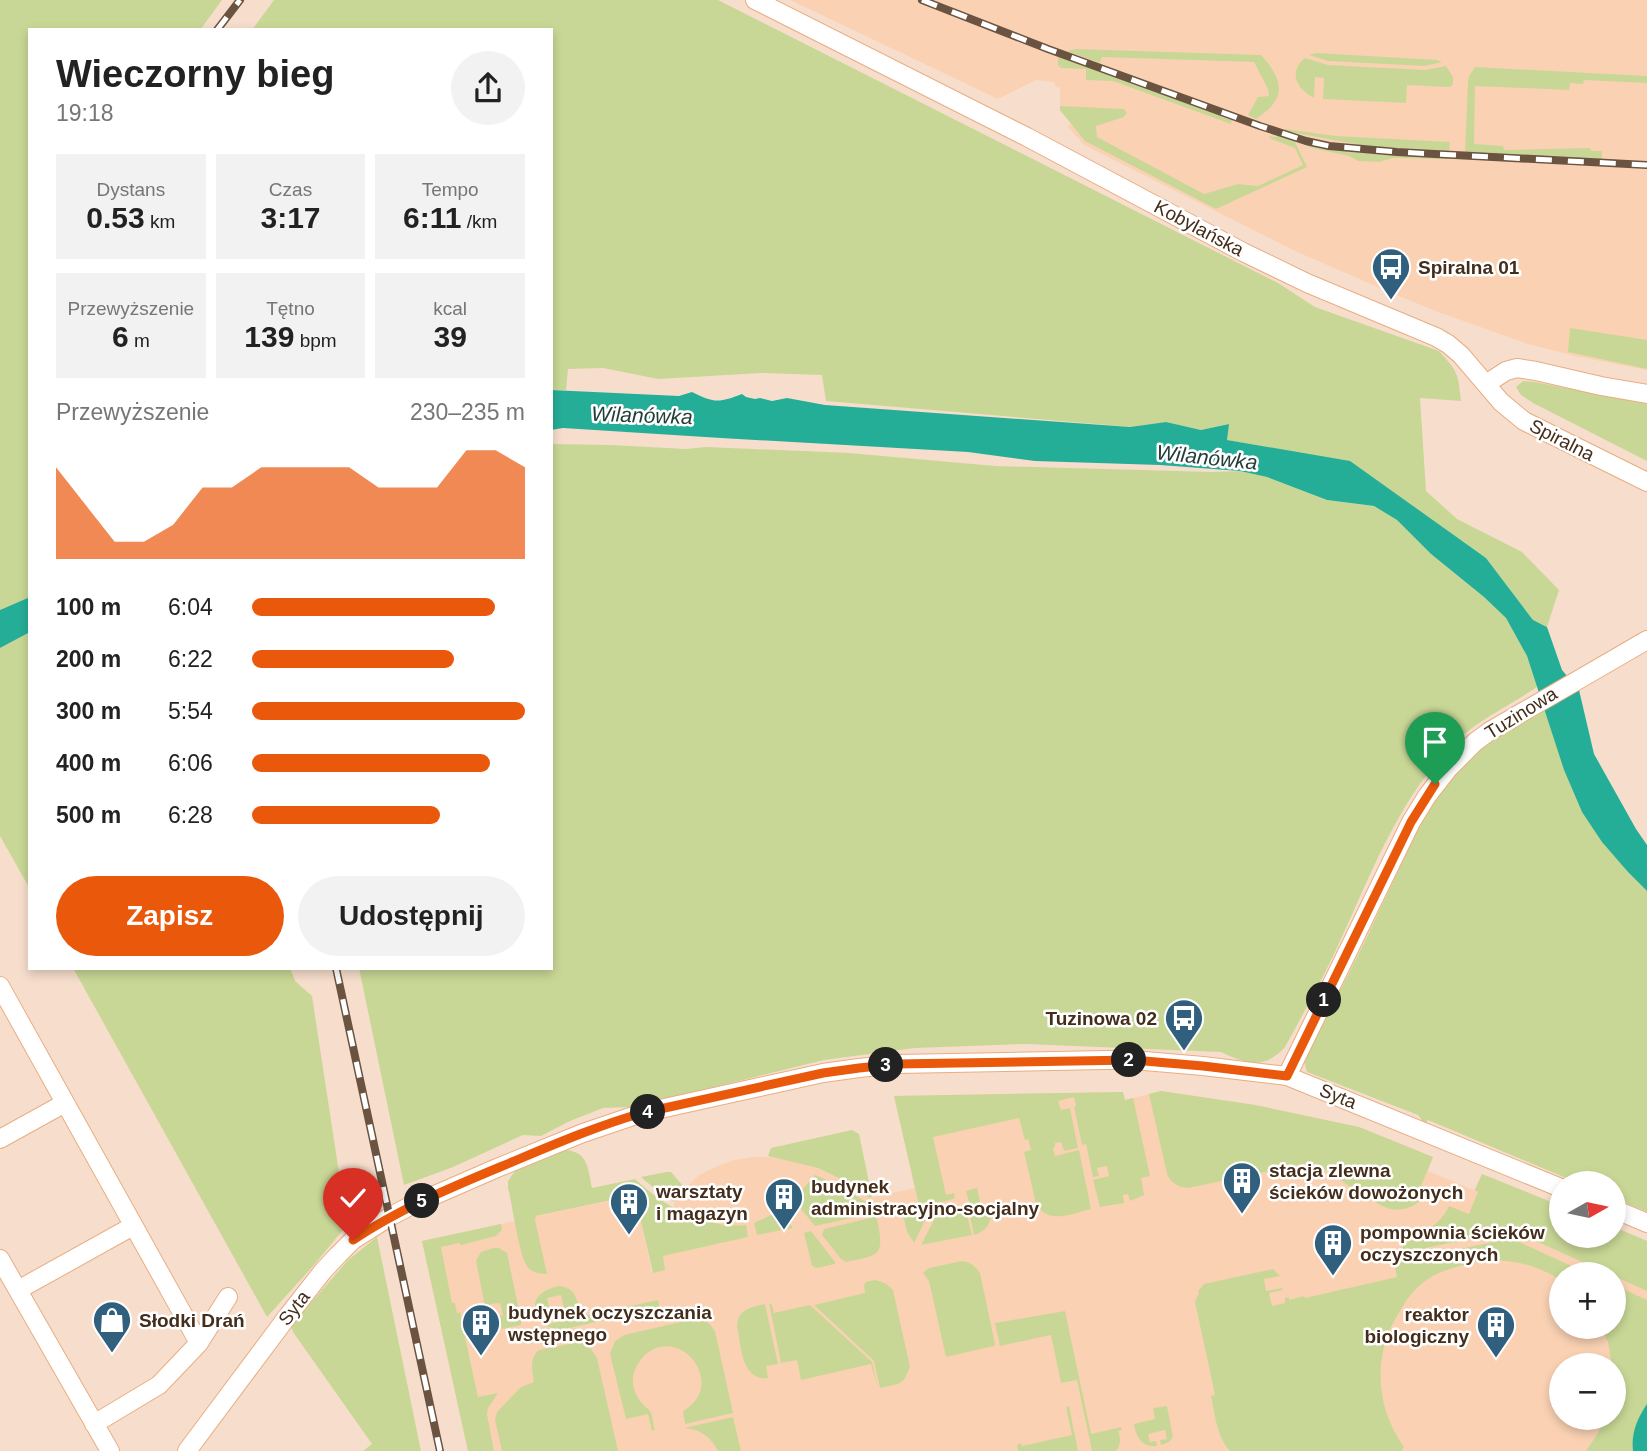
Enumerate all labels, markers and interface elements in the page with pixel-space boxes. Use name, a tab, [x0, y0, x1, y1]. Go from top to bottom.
button: share	[451, 51, 525, 125]
text: Wieczorny bieg	[56, 53, 334, 95]
text: 19:18	[56, 100, 114, 126]
text: Dystans	[97, 179, 165, 200]
text: Czas	[269, 179, 312, 200]
text: Tempo	[422, 179, 479, 200]
street label: Kobylańska	[1151, 196, 1248, 261]
text: 0.53	[86, 201, 145, 234]
text: 3:17	[260, 201, 321, 234]
text: 6:11	[403, 201, 461, 234]
text: km	[145, 211, 175, 232]
text: /km	[461, 211, 497, 232]
bus stop icon: Spiralna 01	[1370, 246, 1412, 301]
place label: Spiralna 01	[1418, 257, 1520, 278]
text: Przewyższenie	[67, 298, 194, 319]
text: Tętno	[266, 298, 315, 319]
text: kcal	[433, 298, 467, 319]
text: 6	[112, 320, 129, 353]
text: 139	[244, 320, 294, 353]
text: 39	[433, 320, 467, 353]
text: m	[129, 330, 150, 351]
text: bpm	[294, 330, 337, 351]
text: Przewyższenie	[56, 399, 209, 425]
text: 230–235 m	[410, 399, 525, 425]
water label: Wilanówka	[591, 402, 693, 428]
street label: Spiralna	[1526, 415, 1598, 465]
water label: Wilanówka	[1155, 440, 1259, 474]
text: 100 m	[56, 594, 121, 620]
text: 6:04	[168, 594, 213, 620]
text: 200 m	[56, 646, 121, 672]
text: 6:22	[168, 646, 213, 672]
street label: Tuzinowa	[1481, 683, 1561, 743]
text: 300 m	[56, 698, 121, 724]
text: 5:54	[168, 698, 213, 724]
pin	[1405, 712, 1465, 784]
icon: arrive	[1416, 723, 1454, 761]
text: 400 m	[56, 750, 121, 776]
text: 6:06	[168, 750, 213, 776]
text: 500 m	[56, 802, 121, 828]
text: 6:28	[168, 802, 213, 828]
button: Zapisz	[56, 876, 284, 956]
button: Udostępnij	[298, 876, 525, 956]
pin: 1	[1306, 982, 1342, 1018]
text: 1	[1318, 989, 1329, 1010]
bus stop icon: Tuzinowa 02	[1163, 997, 1205, 1052]
place label: Tuzinowa 02	[1045, 1008, 1157, 1029]
pin: 2	[1112, 1042, 1146, 1078]
pin: 3	[868, 1048, 903, 1082]
text: 2	[1123, 1049, 1134, 1070]
text: 3	[880, 1054, 891, 1075]
street label: Syta	[1316, 1079, 1360, 1113]
pin: 4	[630, 1094, 666, 1130]
text: 4	[642, 1101, 653, 1122]
building icon: stacja zlewna ścieków dowożonych	[1221, 1160, 1263, 1215]
place label: stacja zlewna ścieków dowożonych	[1269, 1160, 1463, 1203]
pin	[323, 1168, 383, 1240]
north arrow	[1549, 1171, 1626, 1248]
map controls	[1549, 1171, 1626, 1430]
building icon: budynek administracyjno-socjalny	[763, 1176, 805, 1231]
place label: budynek administracyjno-socjalny	[811, 1176, 1040, 1219]
icon: check	[334, 1179, 372, 1217]
building icon: warsztaty i magazyn	[608, 1181, 650, 1236]
place label: warsztaty i magazyn	[655, 1181, 748, 1224]
pin: 5	[404, 1184, 440, 1218]
text: 5	[416, 1190, 427, 1211]
building icon: pompownia ścieków oczyszczonych	[1312, 1222, 1354, 1277]
place label: pompownia ścieków oczyszczonych	[1360, 1222, 1545, 1265]
button: +	[1549, 1262, 1626, 1339]
street label: Syta	[274, 1286, 314, 1329]
shop icon: Słodki Drań	[91, 1299, 133, 1354]
building icon: budynek oczyszczania wstępnego	[460, 1302, 502, 1357]
place label: budynek oczyszczania wstępnego	[507, 1302, 712, 1345]
place label: reaktor biologiczny	[1365, 1304, 1470, 1347]
building icon: reaktor biologiczny	[1475, 1304, 1517, 1359]
place label: Słodki Drań	[139, 1310, 245, 1331]
button: −	[1549, 1353, 1626, 1430]

